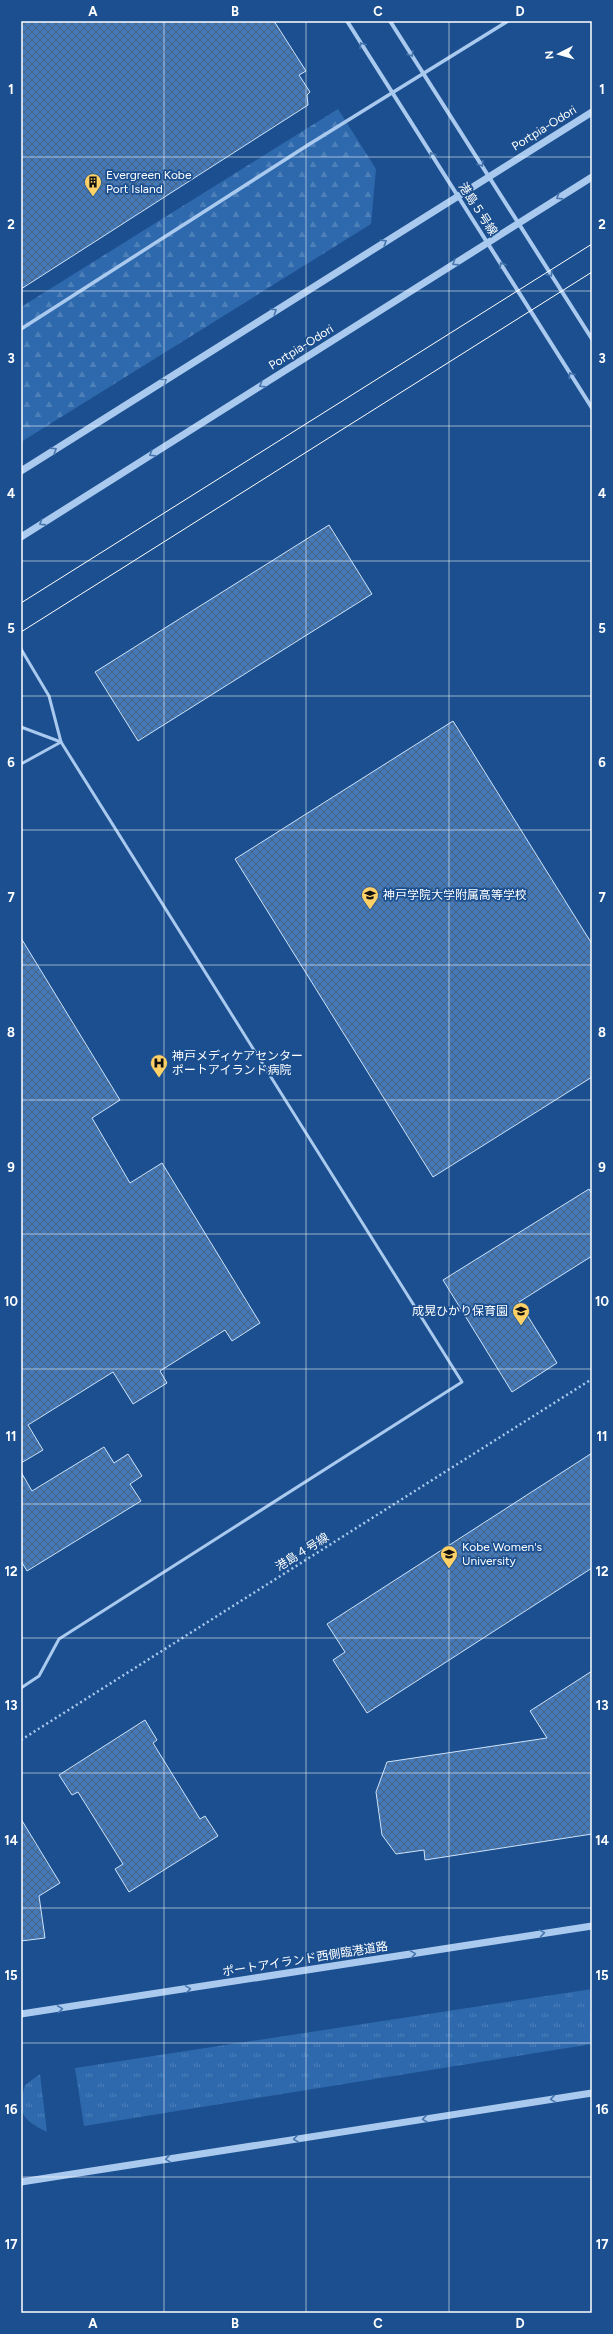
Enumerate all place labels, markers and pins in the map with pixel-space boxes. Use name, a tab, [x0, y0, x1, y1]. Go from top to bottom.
place label: Evergreen Kobe Port Island	[106, 168, 192, 196]
building icon: Evergreen Kobe Port Island	[83, 172, 103, 197]
school or university icon: 神戸学院大学附属高等学校	[360, 885, 380, 910]
place label: 神戸学院大学附属高等学校	[383, 888, 527, 902]
place label: 神戸メディケアセンター ポートアイランド病院	[172, 1049, 303, 1077]
hospital icon: 神戸メディケアセンター ポートアイランド病院	[149, 1053, 169, 1078]
school or university icon: 成晃ひかり保育園	[511, 1301, 531, 1326]
place label: 成晃ひかり保育園	[412, 1304, 508, 1318]
place label: Kobe Women's University	[462, 1540, 543, 1568]
school or university icon: Kobe Women's University	[439, 1544, 459, 1569]

